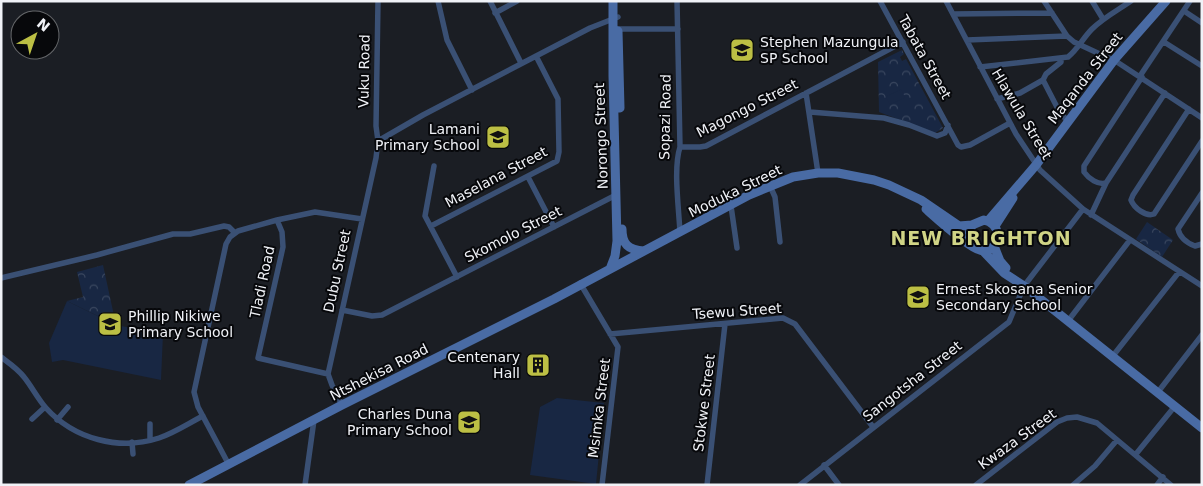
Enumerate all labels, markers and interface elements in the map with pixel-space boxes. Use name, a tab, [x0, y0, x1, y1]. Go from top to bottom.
north arrow	[10, 10, 60, 60]
street label: Tabata Street	[895, 11, 955, 102]
text: N	[34, 15, 53, 35]
street label: Maqanda Street	[1044, 29, 1126, 127]
street label: Vuku Road	[355, 34, 373, 108]
place label: Stephen Mazungula SP School	[760, 34, 899, 66]
school or university icon: Stephen Mazungula SP School	[729, 37, 755, 63]
street label: Hlawula Street	[989, 66, 1056, 163]
street label: Sopazi Road	[656, 74, 674, 160]
street label: Magongo Street	[694, 75, 801, 140]
street label: Norongo Street	[591, 82, 611, 189]
place label: Lamani Primary School	[375, 121, 480, 153]
school or university icon: Lamani Primary School	[485, 124, 511, 150]
street label: Maselana Street	[442, 143, 550, 211]
street label: Moduka Street	[686, 161, 785, 221]
street label: Skomolo Street	[462, 202, 565, 265]
district label: NEW BRIGHTON	[890, 227, 1072, 249]
street label: Dubu Street	[320, 228, 354, 314]
street label: Tladi Road	[246, 244, 277, 321]
place label: Ernest Skosana Senior Secondary School	[936, 281, 1093, 313]
school or university icon: Ernest Skosana Senior Secondary School	[905, 284, 931, 310]
street label: Tsewu Street	[691, 300, 783, 322]
place label: Phillip Nikiwe Primary School	[128, 308, 233, 340]
school or university icon: Phillip Nikiwe Primary School	[97, 311, 123, 337]
street label: Sangotsha Street	[859, 337, 965, 425]
street label: Ntshekisa Road	[327, 340, 431, 404]
place label: Centenary Hall	[447, 349, 520, 381]
building icon: Centenary Hall	[525, 352, 551, 378]
street label: Stokwe Street	[690, 353, 718, 453]
street label: Msimka Street	[585, 357, 613, 459]
street label: Kwaza Street	[975, 405, 1059, 473]
place label: Charles Duna Primary School	[347, 406, 452, 438]
school or university icon: Charles Duna Primary School	[456, 409, 482, 435]

